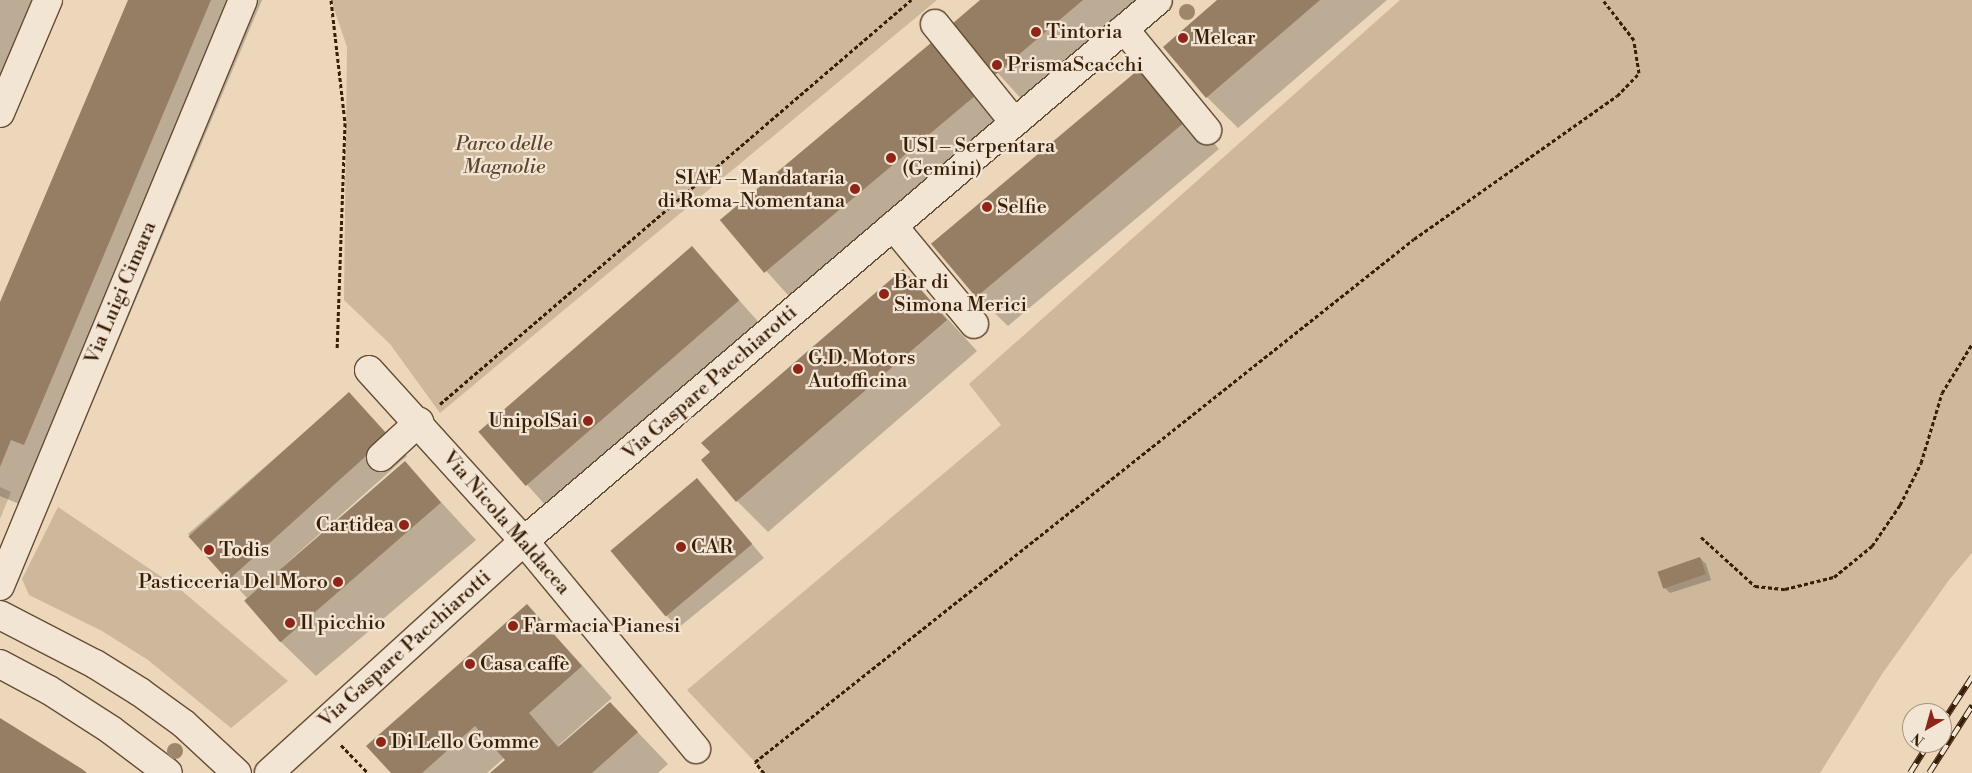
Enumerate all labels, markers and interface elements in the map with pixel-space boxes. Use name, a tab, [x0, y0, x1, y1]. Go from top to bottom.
place label: Tintoria	[1046, 20, 1122, 44]
marker: Tintoria	[1030, 26, 1042, 38]
place label: Melcar	[1193, 26, 1256, 50]
marker: Melcar	[1177, 32, 1189, 44]
place label: PrismaScacchi	[1007, 53, 1143, 77]
marker: PrismaScacchi	[991, 59, 1003, 71]
park label: Parco delle Magnolie	[455, 133, 553, 180]
place label: USI – Serpentara (Gemini)	[902, 134, 1055, 181]
marker: USI – Serpentara (Gemini)	[884, 151, 898, 165]
place label: SIAE – Mandataria di Roma-Nomentana	[658, 166, 845, 213]
marker: SIAE – Mandataria di Roma-Nomentana	[849, 183, 861, 195]
place label: Selfie	[997, 195, 1047, 219]
marker: Selfie	[981, 201, 993, 213]
street label: Via Luigi Cimara	[80, 218, 162, 368]
place label: Bar di Simona Merici	[894, 270, 1027, 317]
marker: Bar di Simona Merici	[878, 288, 890, 300]
street label: Via Gaspare Pacchiarotti	[618, 301, 802, 465]
place label: G.D. Motors Autofficina	[808, 346, 916, 393]
marker: G.D. Motors Autofficina	[792, 363, 804, 375]
place label: UnipolSai	[488, 409, 578, 433]
marker: UnipolSai	[582, 415, 594, 427]
street label: Via Nicola Maldacea	[437, 446, 575, 600]
place label: Cartidea	[316, 513, 394, 537]
marker: Cartidea	[398, 519, 410, 531]
place label: CAR	[691, 535, 733, 559]
place label: Todis	[219, 538, 269, 562]
marker: CAR	[675, 541, 687, 553]
marker: Todis	[203, 544, 215, 556]
street label: Via Gaspare Pacchiarotti	[314, 565, 496, 733]
place label: Pasticceria Del Moro	[138, 570, 328, 594]
marker: Pasticceria Del Moro	[332, 576, 344, 588]
place label: Il picchio	[300, 611, 386, 635]
place label: Farmacia Pianesi	[523, 614, 680, 638]
marker: Il picchio	[284, 617, 296, 629]
marker: Farmacia Pianesi	[507, 620, 519, 632]
place label: Casa caffè	[480, 652, 570, 676]
marker: Casa caffè	[464, 658, 476, 670]
north arrow	[1902, 703, 1952, 753]
text: N	[1908, 729, 1928, 750]
place label: Di Lello Gomme	[391, 730, 539, 754]
marker: Di Lello Gomme	[375, 736, 387, 748]

